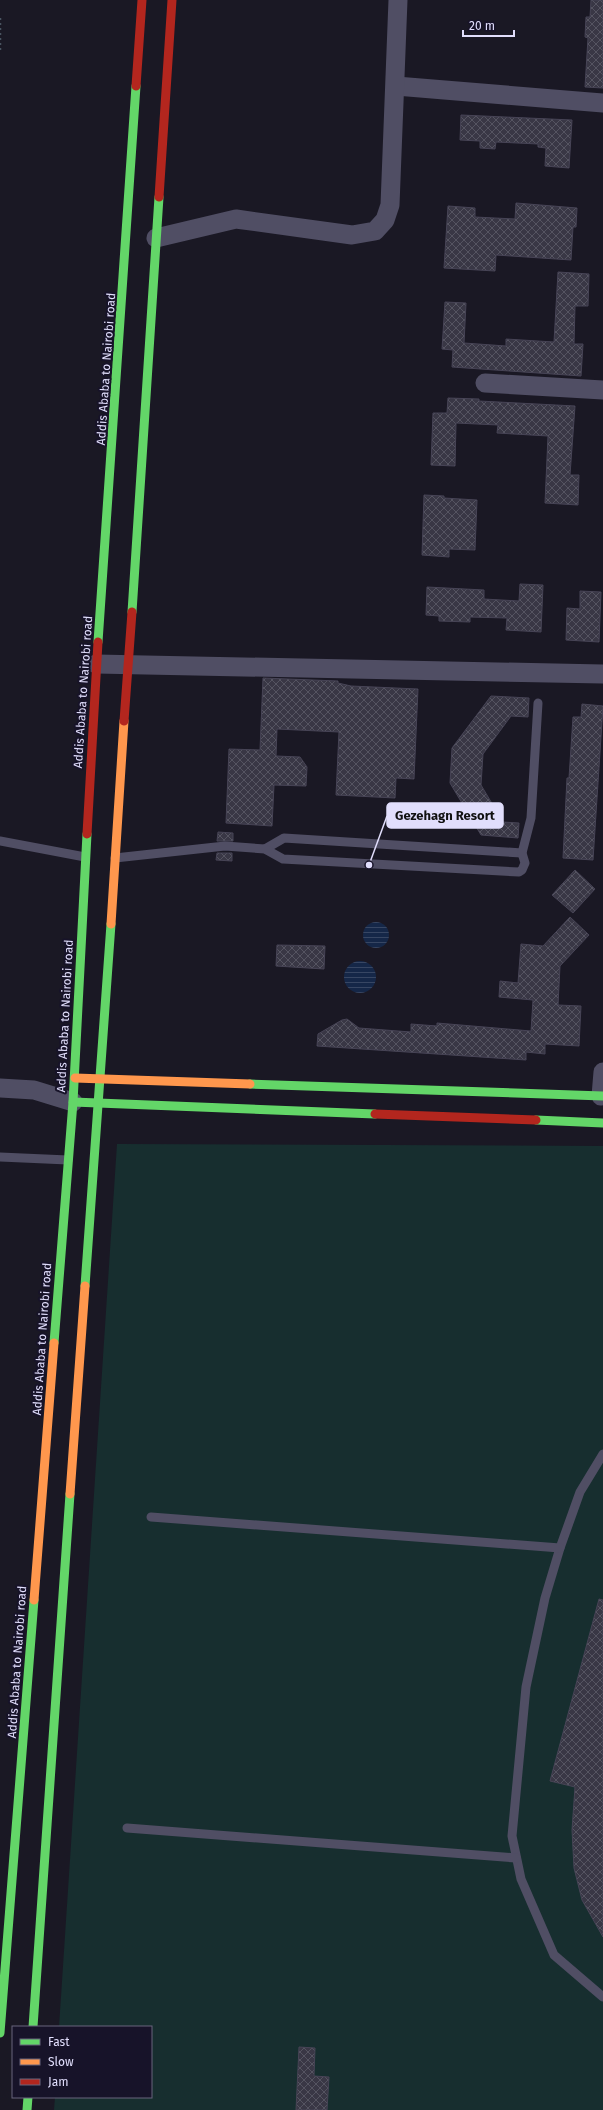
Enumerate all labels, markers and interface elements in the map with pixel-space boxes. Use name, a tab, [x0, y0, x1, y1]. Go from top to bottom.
scale bar	[463, 12, 514, 38]
text: 20 m	[469, 19, 495, 33]
street label: Addis Ababa to Nairobi road	[94, 292, 118, 446]
street label: Addis Ababa to Nairobi road	[71, 615, 95, 769]
callout: Gezehagn Resort	[387, 803, 503, 828]
text: Gezehagn Resort	[395, 808, 496, 823]
street label: Addis Ababa to Nairobi road	[54, 939, 76, 1093]
street label: Addis Ababa to Nairobi road	[30, 1262, 54, 1416]
street label: Addis Ababa to Nairobi road	[5, 1585, 29, 1739]
legend	[12, 2026, 152, 2098]
text: Fast	[48, 2035, 70, 2049]
text: Slow	[48, 2055, 74, 2069]
text: Jam	[48, 2075, 68, 2089]

